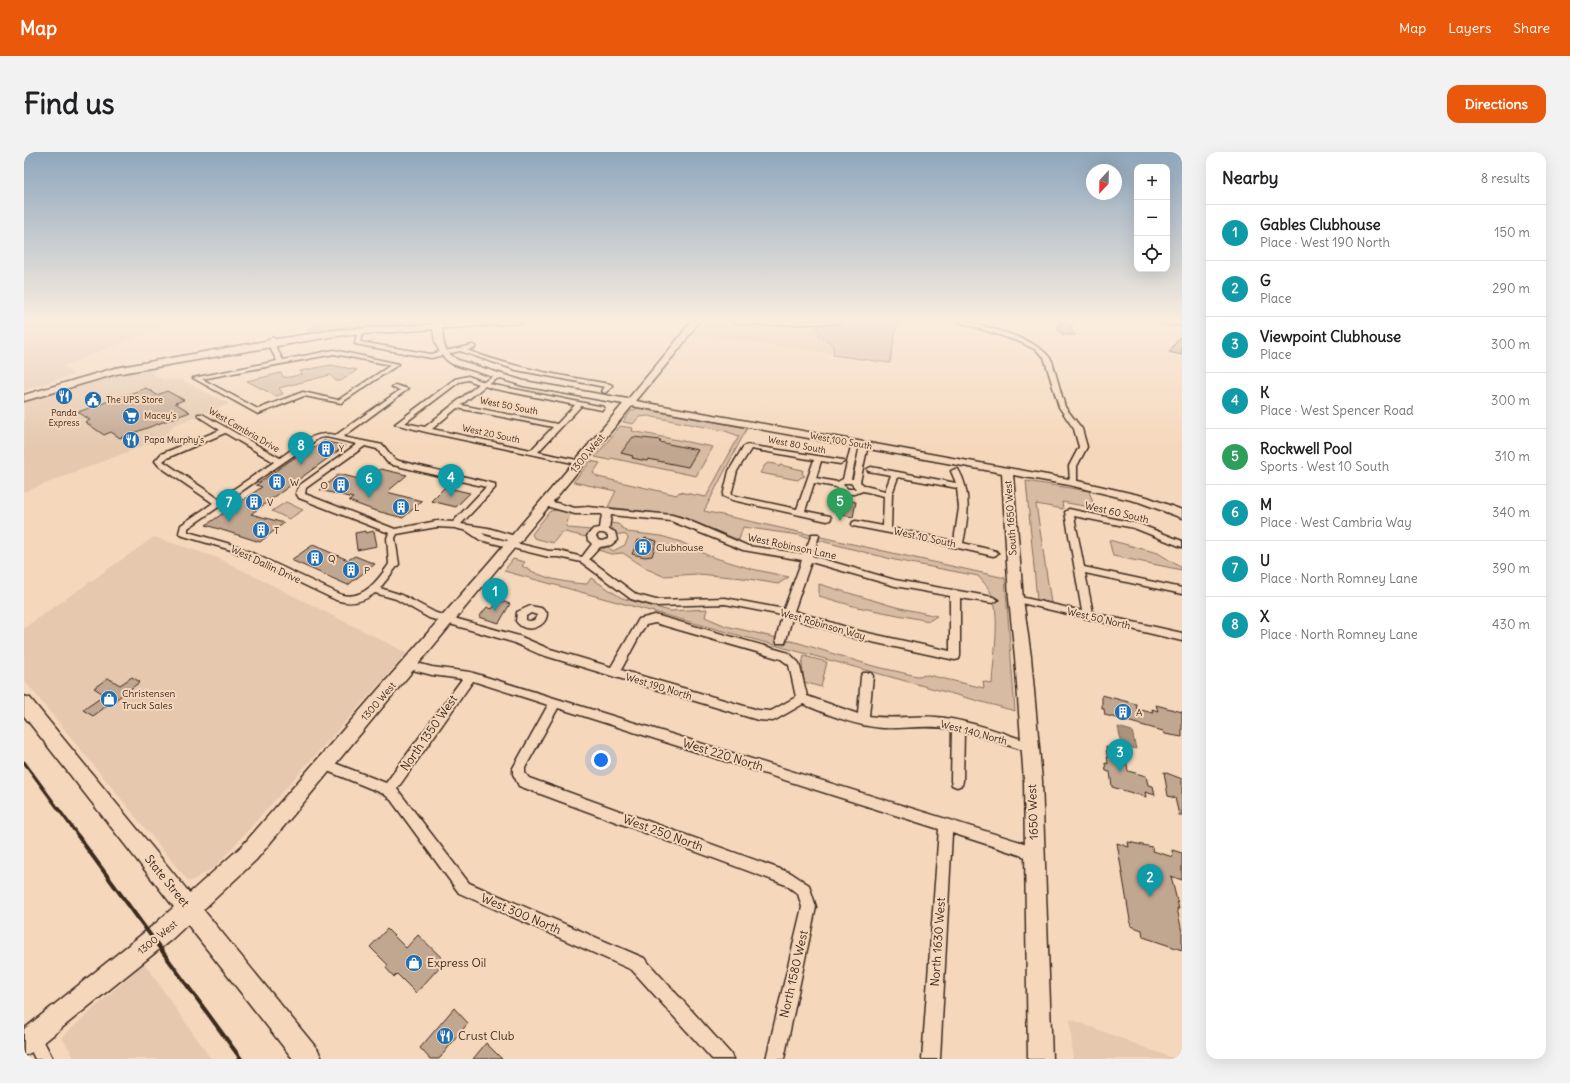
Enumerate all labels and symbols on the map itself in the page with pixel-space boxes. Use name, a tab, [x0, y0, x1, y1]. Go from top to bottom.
north arrow	[1086, 164, 1122, 200]
restaurant icon: Panda Express	[54, 386, 74, 406]
public building icon: The UPS Store	[83, 390, 103, 410]
place label: The UPS Store	[106, 394, 163, 405]
street label: West 50 South	[479, 395, 539, 417]
street label: West Cambria Drive	[207, 405, 282, 454]
supermarket icon: Macey's	[121, 406, 141, 426]
place label: Panda Express	[48, 407, 80, 428]
place label: Macey's	[144, 410, 177, 421]
street label: West 20 South	[461, 422, 521, 445]
restaurant icon: Papa Murphy's	[121, 430, 141, 450]
street label: West 100 South	[809, 430, 873, 451]
street label: 1300 West	[567, 431, 608, 476]
pin: 8	[288, 432, 314, 465]
place label: Papa Murphy's	[144, 434, 204, 445]
street label: West 80 South	[767, 434, 827, 456]
building icon: Y	[316, 439, 336, 459]
place label: Y	[339, 443, 344, 454]
pin: 4	[438, 464, 464, 497]
pin: 6	[356, 465, 382, 498]
building icon: W	[267, 472, 287, 492]
building icon: O	[331, 475, 351, 495]
place label: W	[290, 476, 299, 489]
place label: O	[320, 479, 328, 492]
street label: South 1650 West	[1001, 479, 1020, 556]
pin: 5	[827, 488, 853, 521]
pin: 7	[216, 489, 242, 522]
building icon: V	[244, 492, 264, 512]
place label: V	[267, 496, 273, 509]
building icon: L	[391, 497, 411, 517]
street label: West 60 South	[1084, 499, 1150, 526]
place label: L	[414, 501, 420, 514]
building icon: T	[251, 520, 271, 540]
place label: T	[274, 524, 279, 537]
street label: West 10 South	[892, 525, 958, 550]
street label: West Robinson Lane	[746, 531, 837, 562]
building icon: Clubhouse	[633, 537, 653, 557]
place label: Clubhouse	[656, 541, 703, 554]
street label: West Dallin Drive	[229, 543, 303, 586]
building icon: Q	[305, 548, 325, 568]
place label: Q	[328, 552, 336, 565]
building icon: P	[341, 560, 361, 580]
place label: P	[364, 564, 370, 577]
pin: 1	[482, 578, 508, 611]
street label: West 50 North	[1066, 605, 1132, 632]
street label: West Robinson Way	[779, 606, 867, 643]
street label: West 190 North	[624, 670, 694, 703]
street label: 1300 West	[358, 679, 399, 723]
place label: Christensen Truck Sales	[122, 687, 176, 712]
shop icon: Christensen Truck Sales	[99, 689, 119, 709]
street label: North 1350 West	[397, 692, 460, 774]
building icon: A	[1113, 702, 1133, 722]
place label: A	[1136, 706, 1143, 719]
street label: West 140 North	[939, 717, 1009, 748]
street label: West 220 North	[681, 735, 766, 774]
pin: 3	[1107, 739, 1133, 772]
your location	[591, 750, 611, 770]
street label: 1650 West	[1024, 784, 1041, 840]
street label: West 250 North	[621, 811, 705, 854]
street label: State Street	[142, 852, 193, 910]
pin: 2	[1137, 864, 1163, 897]
street label: West 300 North	[479, 890, 564, 937]
street label: North 1630 West	[927, 897, 948, 987]
street label: 1300 West	[135, 917, 180, 957]
street label: North 1580 West	[776, 929, 811, 1019]
shop icon: Express Oil	[404, 953, 424, 973]
place label: Express Oil	[427, 955, 486, 970]
restaurant icon: Crust Club	[435, 1026, 455, 1046]
place label: Crust Club	[458, 1028, 515, 1043]

